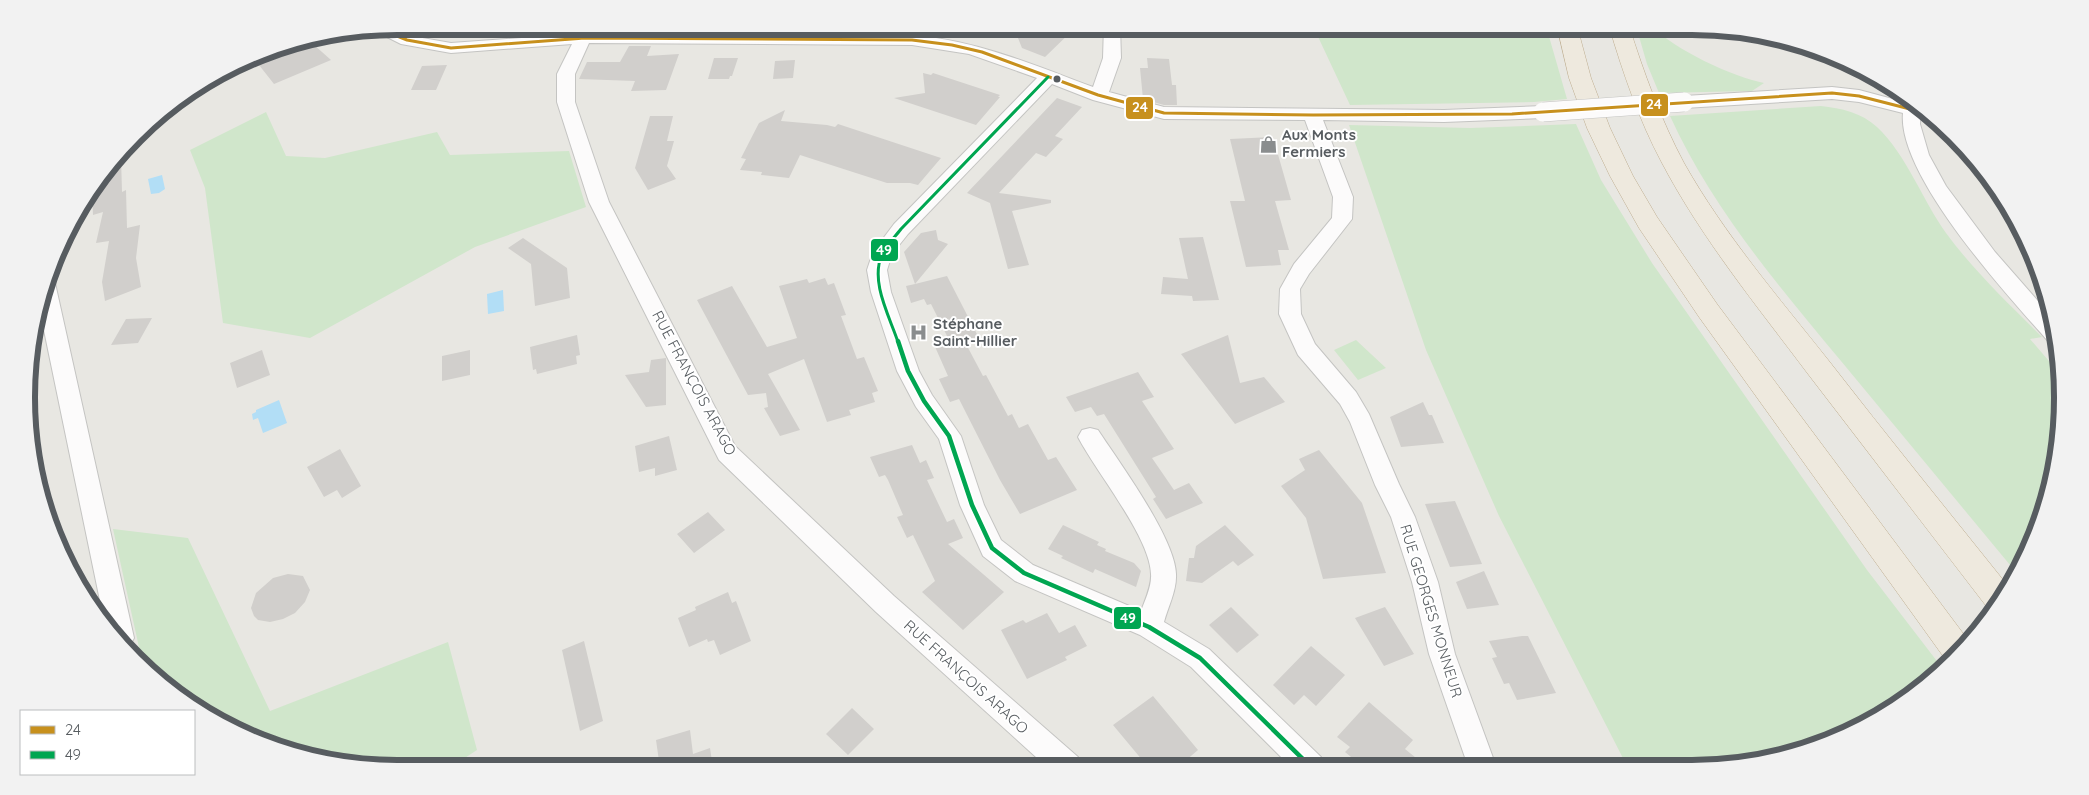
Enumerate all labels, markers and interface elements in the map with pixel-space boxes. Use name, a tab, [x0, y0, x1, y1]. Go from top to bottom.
unlabelled marker	[1052, 74, 1062, 84]
line badge: 24	[1640, 93, 1669, 117]
text: 24	[1646, 95, 1662, 113]
line badge: 24	[1125, 96, 1154, 120]
text: 24	[1132, 98, 1148, 116]
place label: Aux Monts Fermiers	[1282, 125, 1356, 161]
shop icon: Aux Monts Fermiers	[1258, 134, 1278, 154]
line badge: 49	[870, 238, 899, 262]
text: 49	[876, 241, 892, 259]
street label: RUE FRANÇOIS ARAGO	[648, 307, 741, 458]
place label: Stéphane Saint-Hillier	[933, 314, 1018, 350]
hospital icon: Stéphane Saint-Hillier	[909, 323, 929, 343]
street label: RUE GEORGES MONNEUR	[1396, 522, 1467, 700]
line badge: 49	[1113, 606, 1142, 630]
text: 49	[1120, 609, 1136, 627]
street label: RUE FRANÇOIS ARAGO	[900, 616, 1033, 738]
legend	[20, 710, 195, 775]
text: 24	[65, 720, 81, 739]
text: 49	[65, 745, 81, 764]

